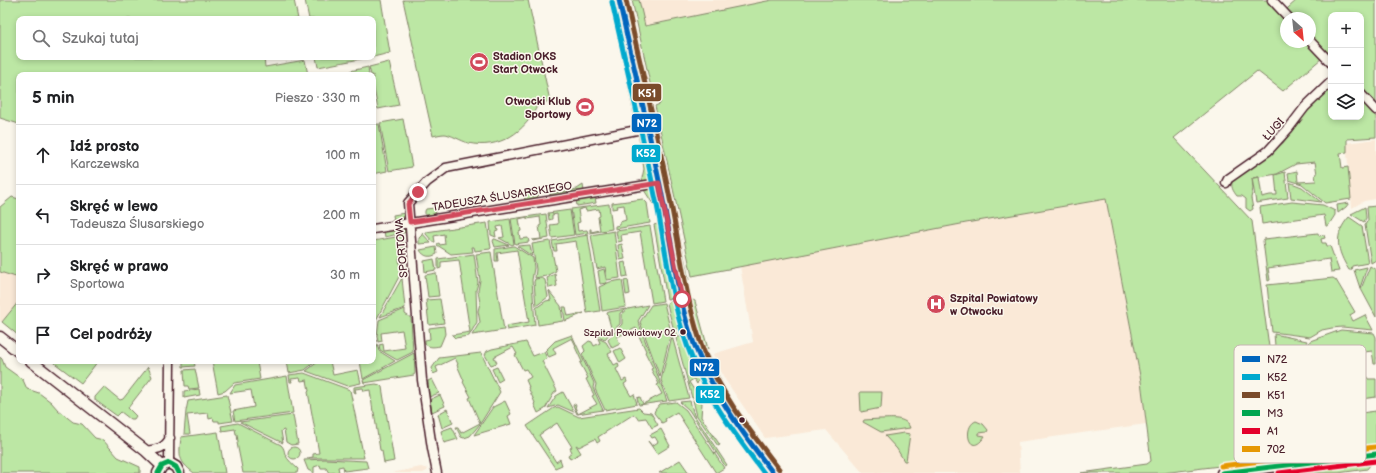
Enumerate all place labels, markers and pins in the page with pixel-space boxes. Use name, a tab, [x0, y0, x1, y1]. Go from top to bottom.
place label: Stadion OKS Start Otwock	[493, 50, 558, 76]
sports icon: Stadion OKS Start Otwock	[468, 51, 490, 73]
place label: Otwocki Klub Sportowy	[505, 95, 572, 121]
sports icon: Otwocki Klub Sportowy	[574, 96, 596, 118]
place label: Szpital Powiatowy w Otwocku	[950, 292, 1038, 318]
hospital icon: Szpital Powiatowy w Otwocku	[925, 293, 947, 315]
place label: Szpital Powiatowy 02	[584, 327, 676, 339]
marker: Szpital Powiatowy 02	[678, 327, 688, 337]
unlabelled marker	[737, 415, 747, 425]

